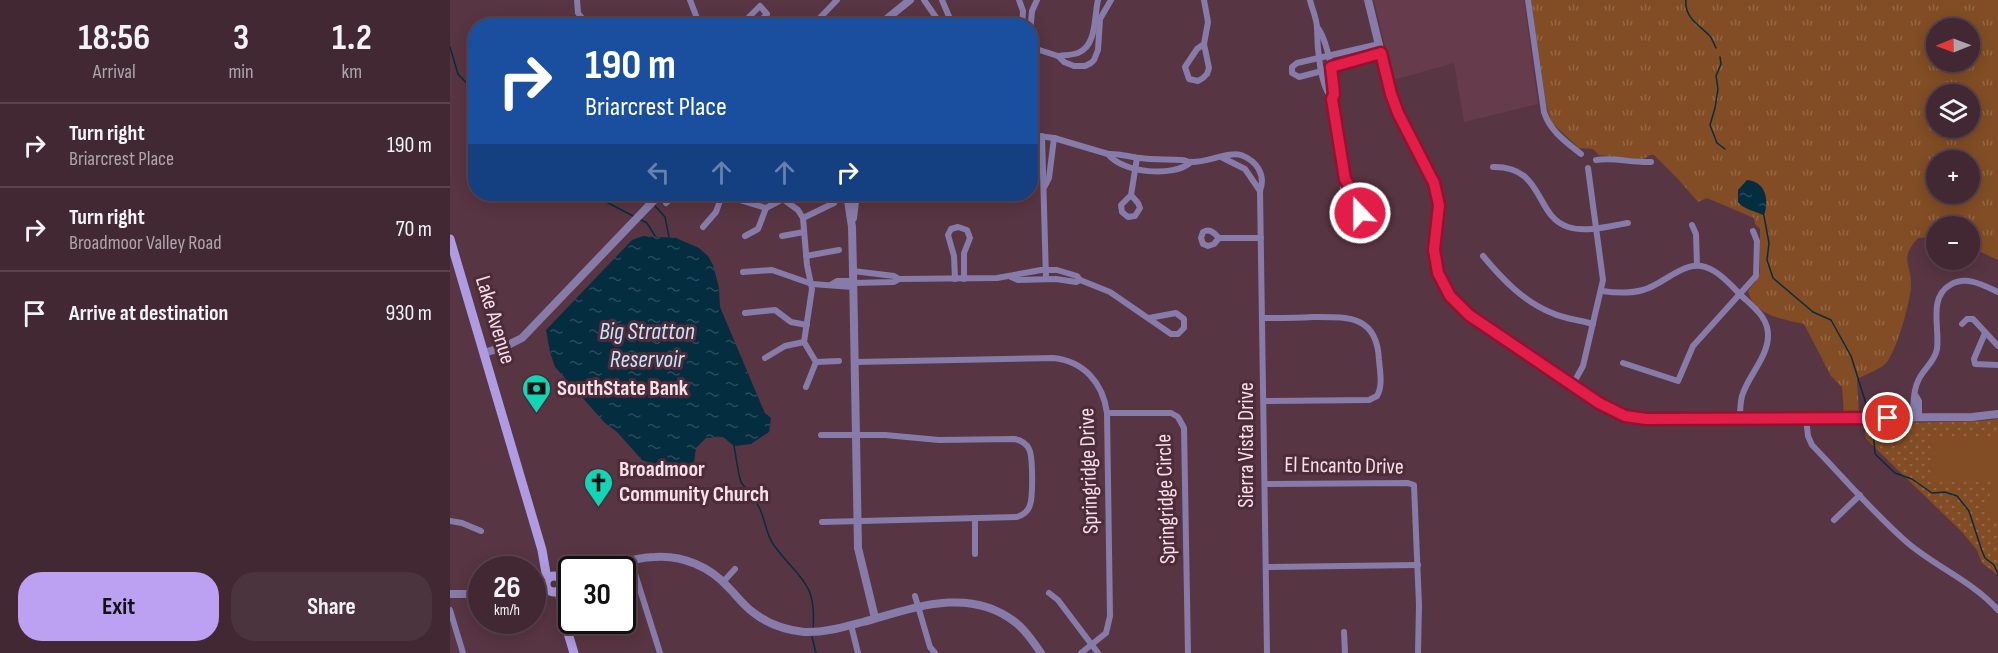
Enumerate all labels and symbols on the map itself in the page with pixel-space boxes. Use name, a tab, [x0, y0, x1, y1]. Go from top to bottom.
north arrow	[1926, 18, 1980, 72]
position arrow	[1328, 181, 1392, 245]
street label: Lake Avenue	[469, 273, 521, 367]
water label: Big Stratton Reservoir	[599, 317, 695, 374]
bank icon: SouthState Bank	[520, 372, 552, 414]
place label: SouthState Bank	[557, 375, 689, 402]
street label: Sierra Vista Drive	[1233, 382, 1260, 508]
pin	[1862, 392, 1913, 443]
street label: Springridge Drive	[1073, 407, 1105, 535]
street label: Springridge Circle	[1150, 433, 1182, 565]
street label: El Encanto Drive	[1284, 451, 1404, 481]
place label: Broadmoor Community Church	[619, 456, 769, 508]
church icon: Broadmoor Community Church	[582, 466, 614, 508]
speed limit sign: 30	[558, 556, 636, 634]

